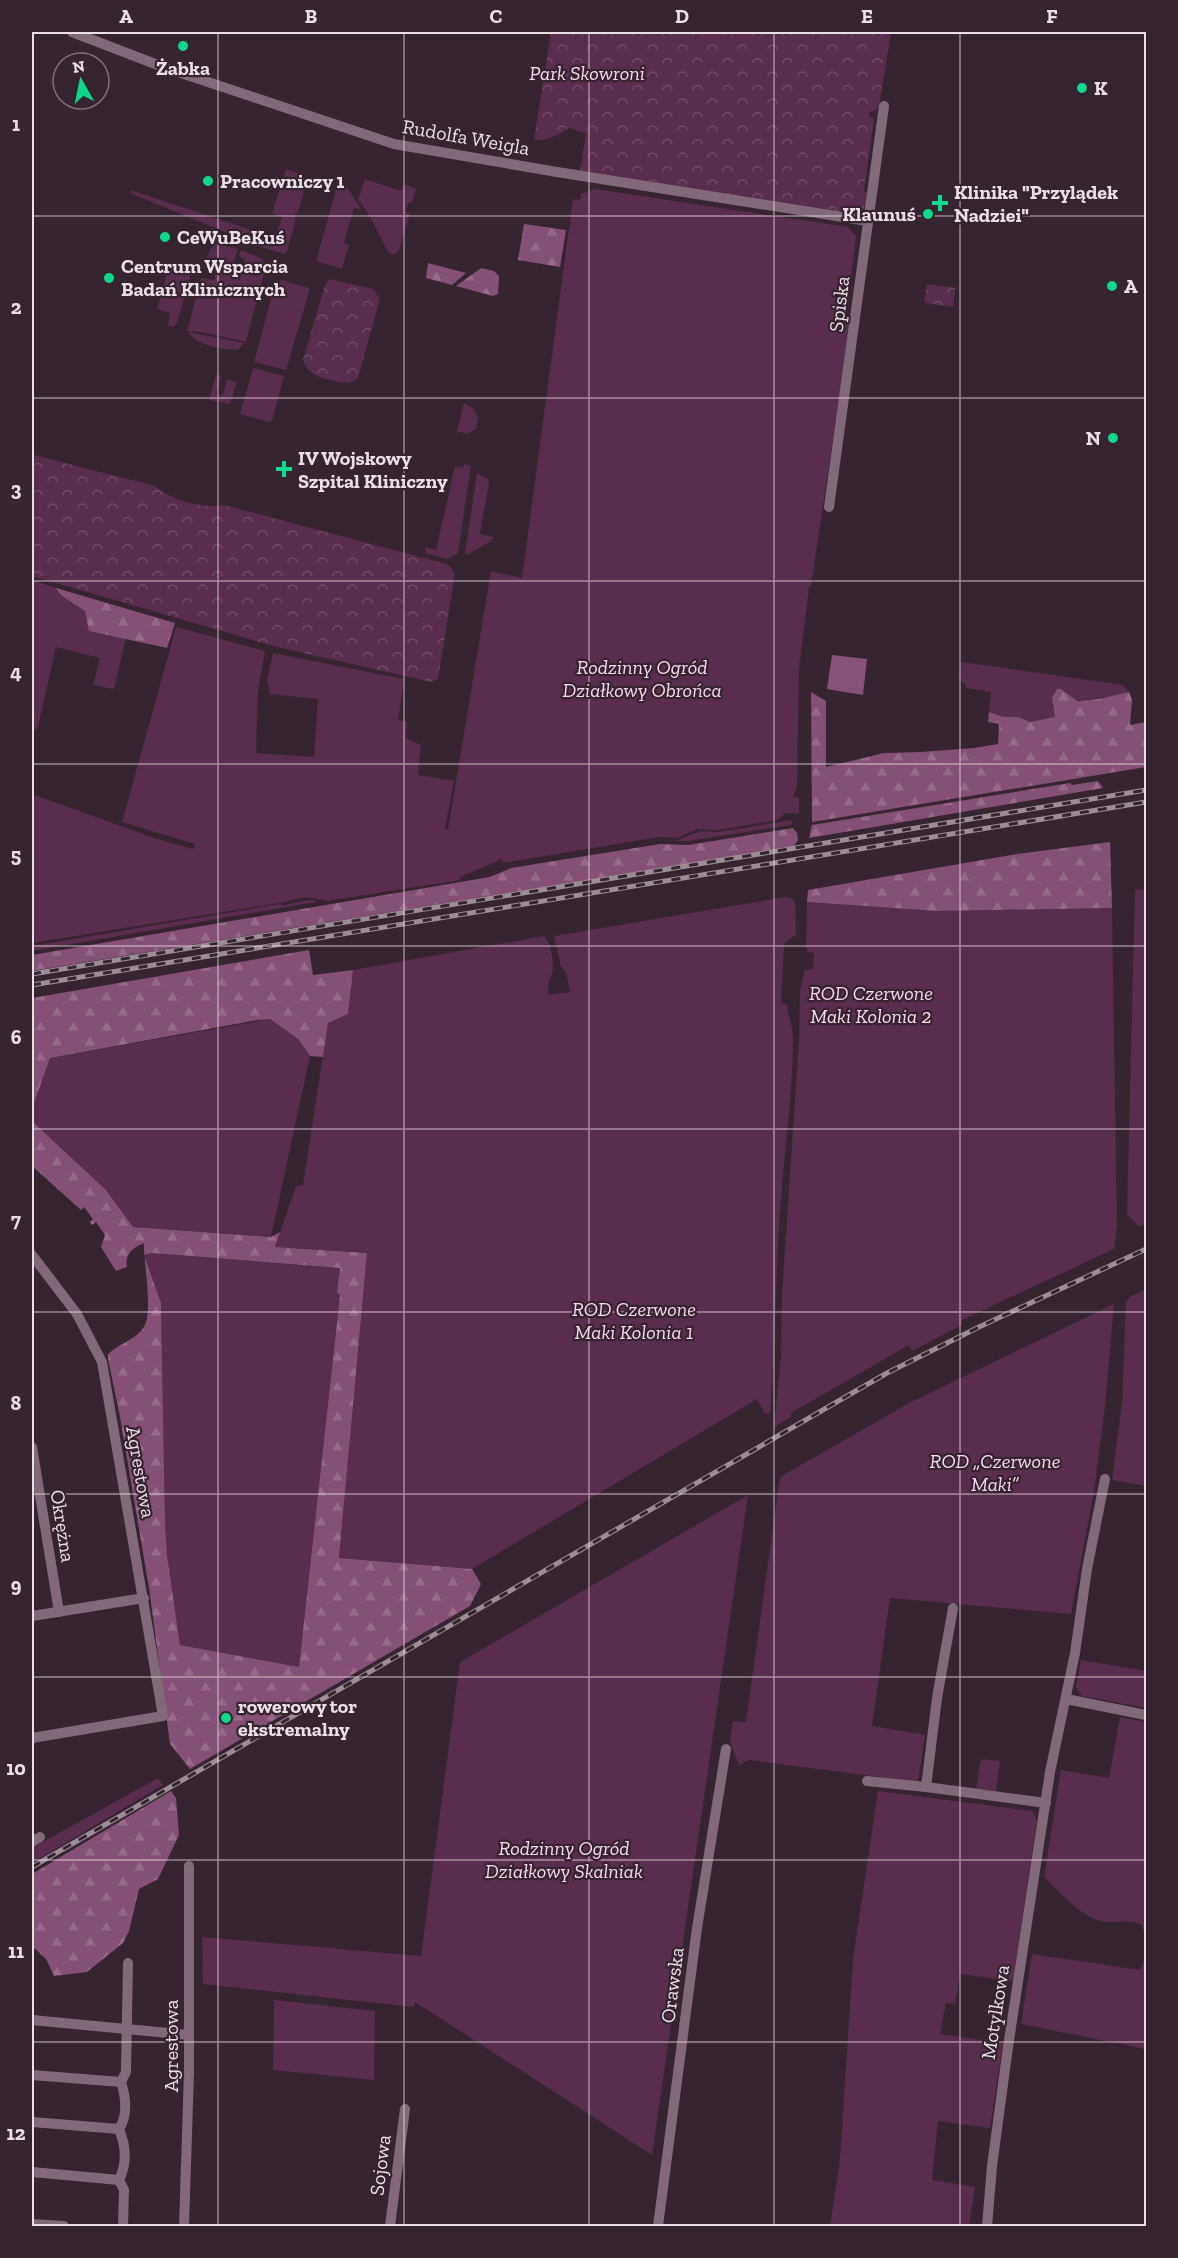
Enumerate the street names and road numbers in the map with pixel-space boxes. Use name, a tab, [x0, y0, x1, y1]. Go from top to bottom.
street label: Rudolfa Weigla	[401, 114, 532, 160]
street label: Spiska	[824, 274, 854, 333]
street label: Agrestowa	[121, 1424, 161, 1520]
street label: Okrężna	[45, 1488, 81, 1564]
street label: Orawska	[655, 1945, 689, 2024]
street label: Motylkowa	[976, 1963, 1014, 2061]
street label: Agrestowa	[159, 1999, 183, 2092]
street label: Sojowa	[364, 2133, 396, 2197]

